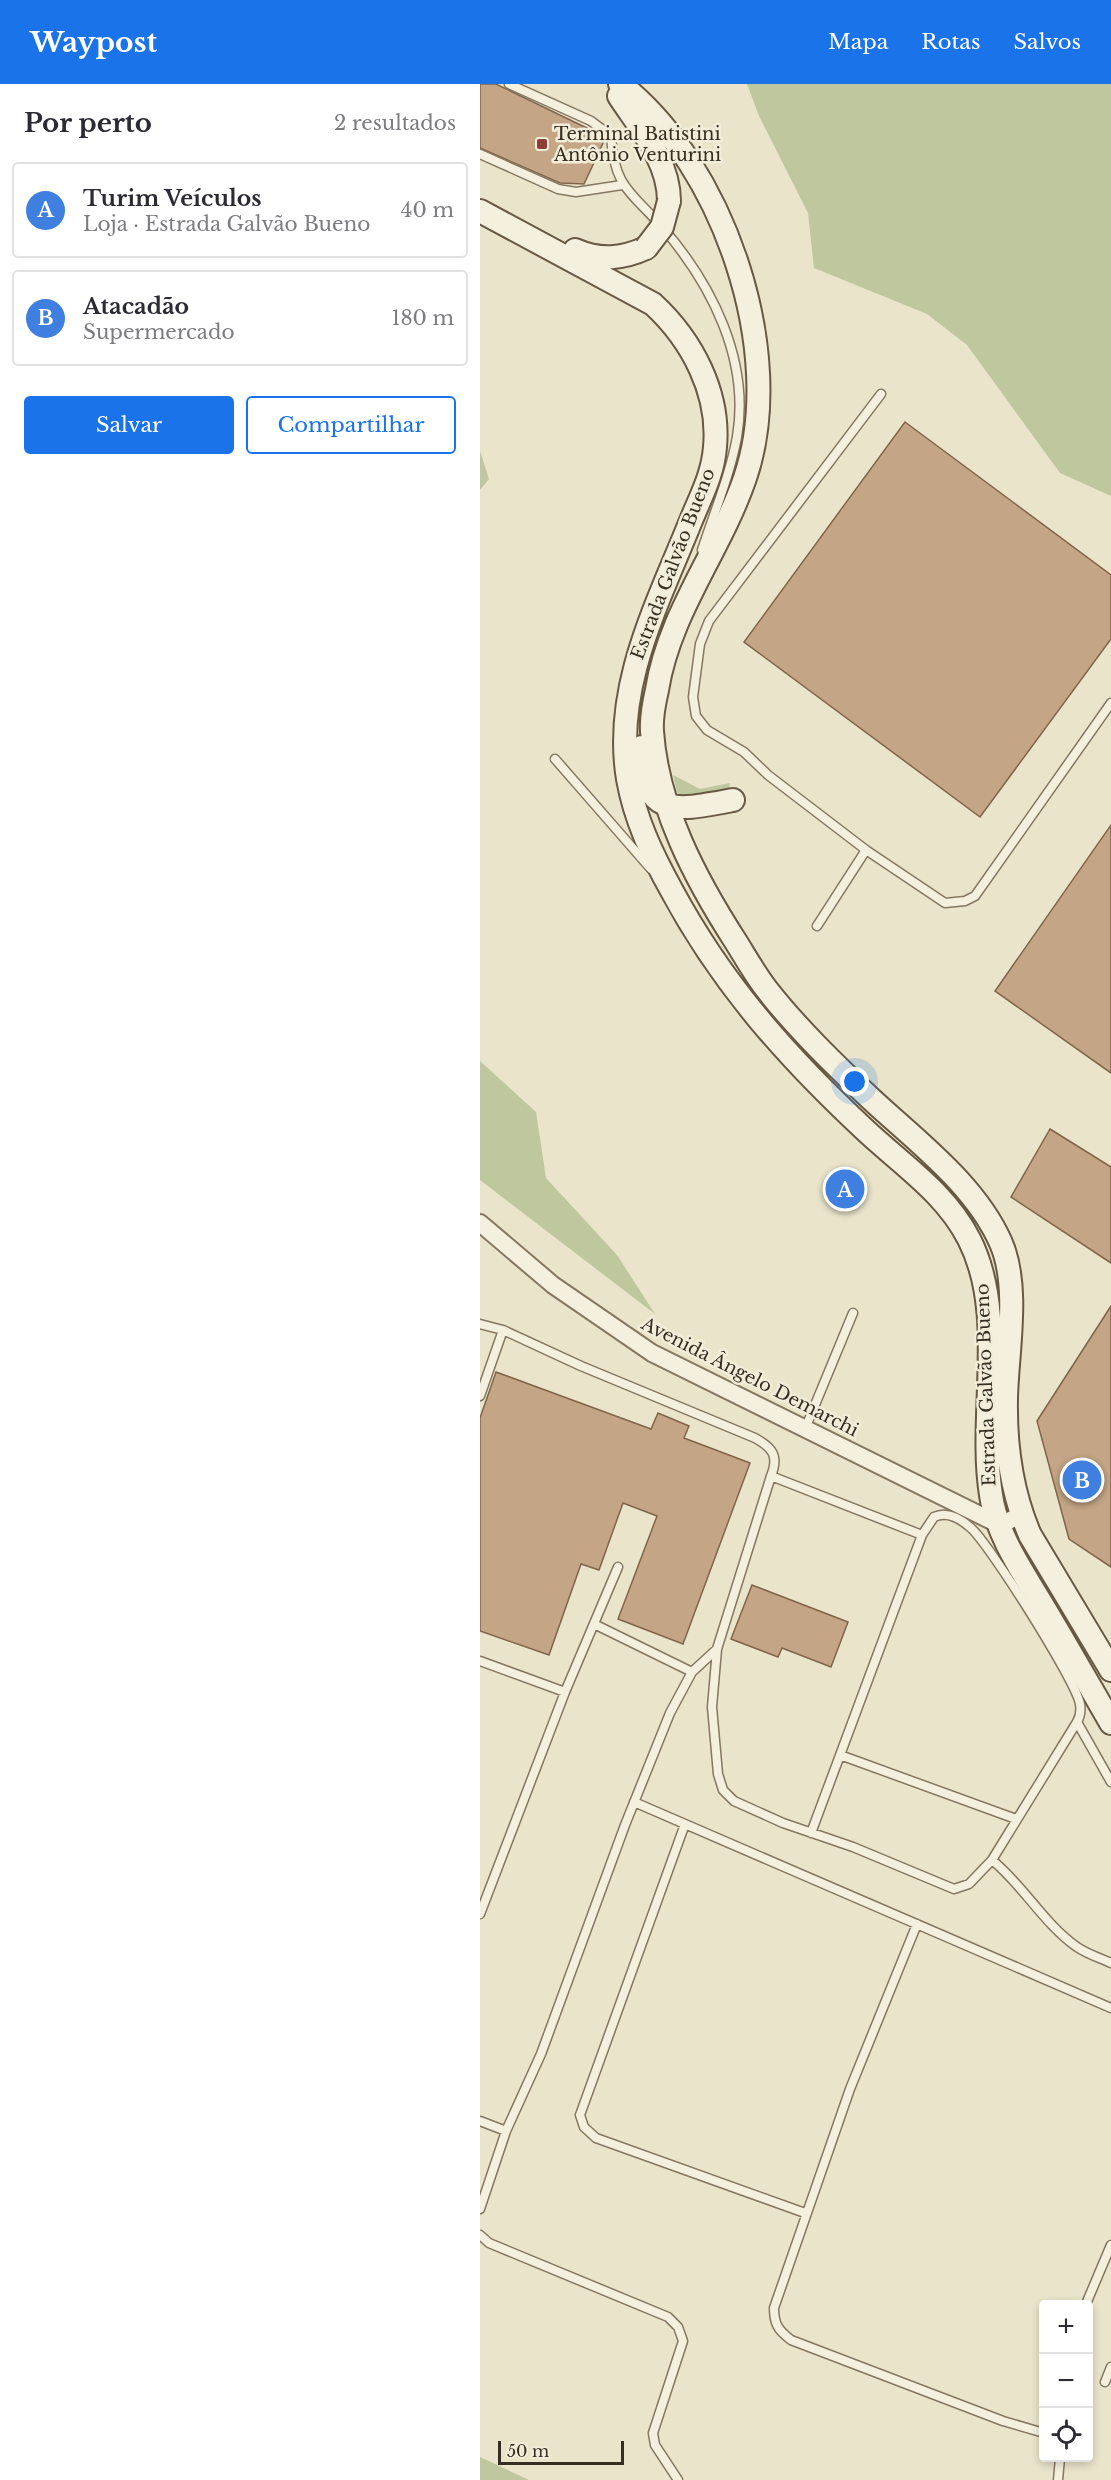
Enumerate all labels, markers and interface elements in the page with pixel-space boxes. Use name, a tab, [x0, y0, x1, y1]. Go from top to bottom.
text: Waypost	[30, 25, 157, 60]
text: Mapa	[828, 29, 888, 55]
text: Rotas	[921, 29, 981, 55]
text: Salvos	[1014, 29, 1081, 55]
text: Por perto	[24, 107, 152, 139]
text: 2 resultados	[334, 111, 456, 135]
place label: Terminal Batistini Antônio Venturini	[553, 123, 721, 166]
marker: Terminal Batistini Antônio Venturini	[535, 137, 549, 151]
text: Turim Veículos	[83, 185, 262, 212]
text: A	[37, 198, 54, 222]
text: 40 m	[401, 198, 454, 222]
text: Loja · Estrada Galvão Bueno	[83, 212, 370, 236]
text: Atacadão	[83, 293, 189, 320]
text: B	[38, 306, 53, 330]
text: 180 m	[391, 306, 454, 330]
text: Supermercado	[83, 320, 235, 344]
button: Salvar	[24, 396, 234, 454]
button: Compartilhar	[246, 396, 456, 454]
street label: Estrada Galvão Bueno	[626, 465, 720, 663]
your location	[840, 1067, 869, 1096]
pin: A	[826, 1166, 865, 1212]
street label: Estrada Galvão Bueno	[971, 1283, 1001, 1487]
street label: Avenida Ângelo Demarchi	[637, 1311, 863, 1441]
pin: B	[1062, 1458, 1102, 1502]
map controls	[1039, 2300, 1093, 2462]
button: +	[1039, 2300, 1093, 2354]
button: −	[1039, 2354, 1093, 2408]
button: locate	[1039, 2408, 1093, 2462]
scale bar	[498, 2438, 624, 2466]
text: 50 m	[507, 2441, 549, 2461]

